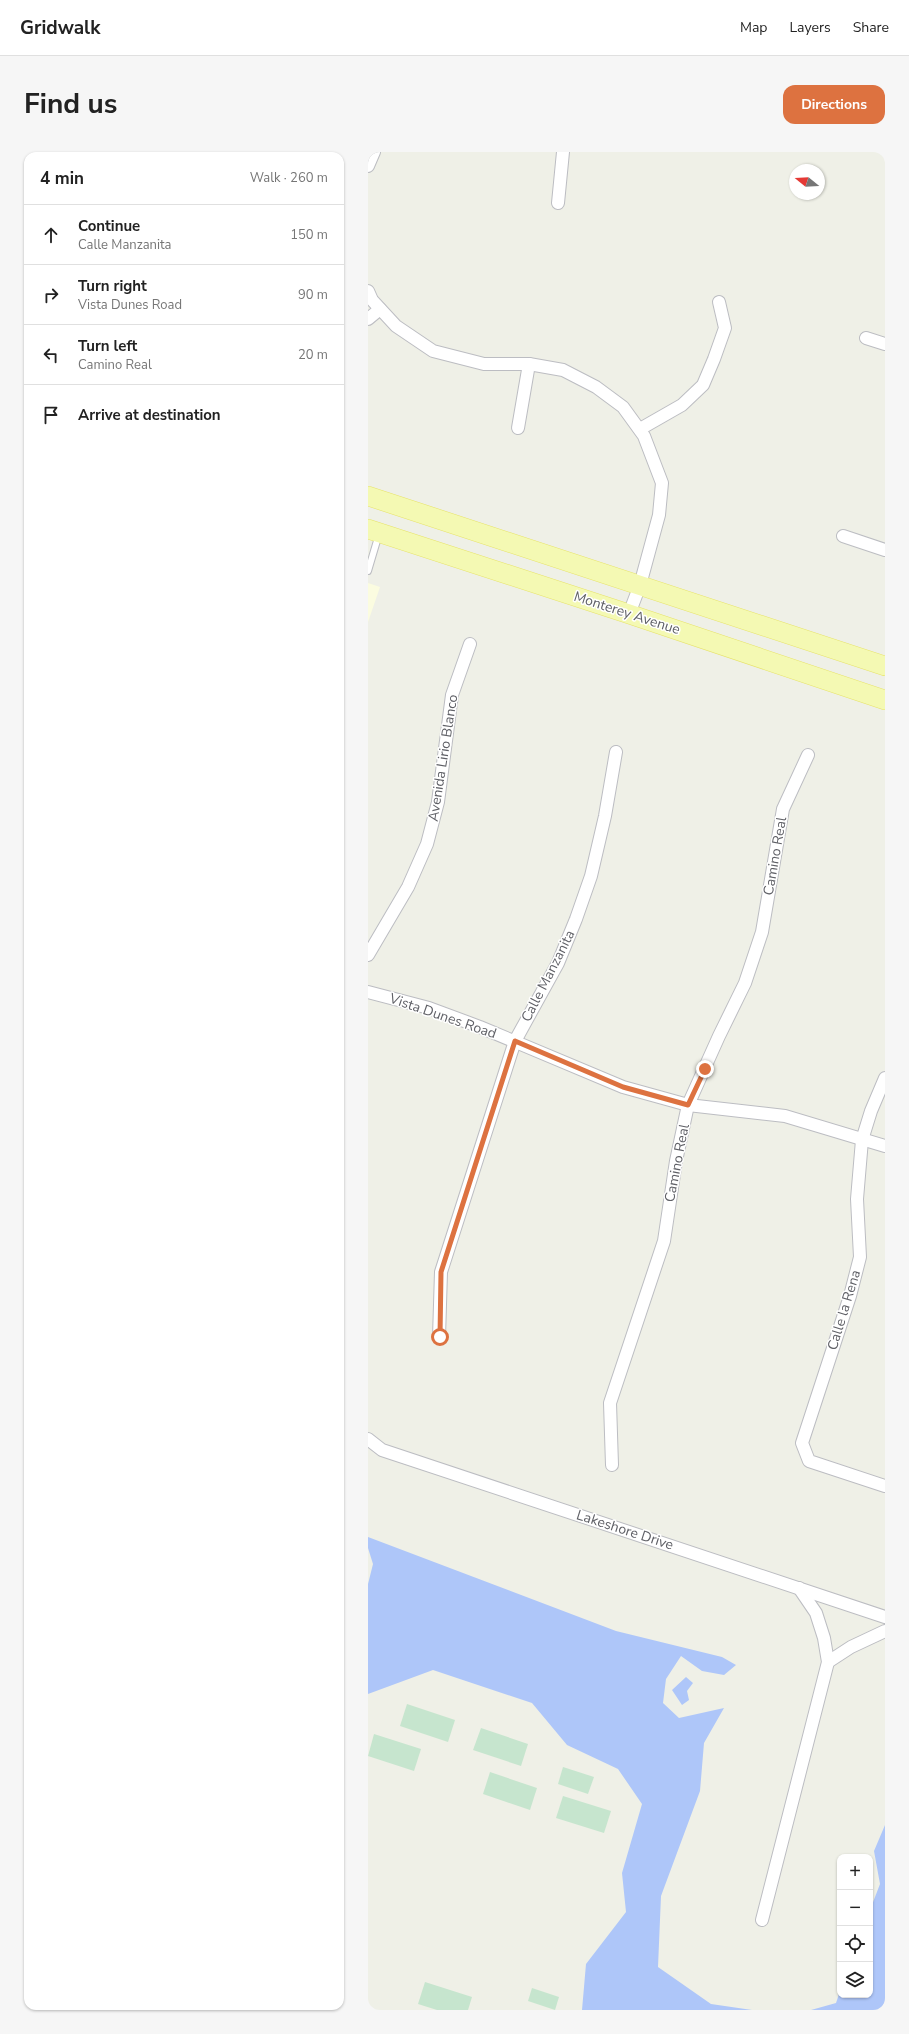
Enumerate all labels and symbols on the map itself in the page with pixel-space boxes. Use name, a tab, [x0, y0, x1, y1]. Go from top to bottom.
north arrow	[789, 164, 825, 200]
street label: Monterey Avenue	[571, 587, 683, 639]
street label: Avenida Lirio Blanco	[424, 693, 462, 823]
street label: Camino Real	[759, 814, 791, 897]
street label: Calle Manzanita	[517, 927, 579, 1025]
street label: Vista Dunes Road	[386, 988, 499, 1043]
route end	[696, 1060, 714, 1078]
street label: Camino Real	[660, 1121, 694, 1204]
street label: Calle la Rena	[823, 1267, 865, 1353]
route start	[431, 1328, 449, 1346]
street label: Lakeshore Drive	[574, 1505, 676, 1555]

